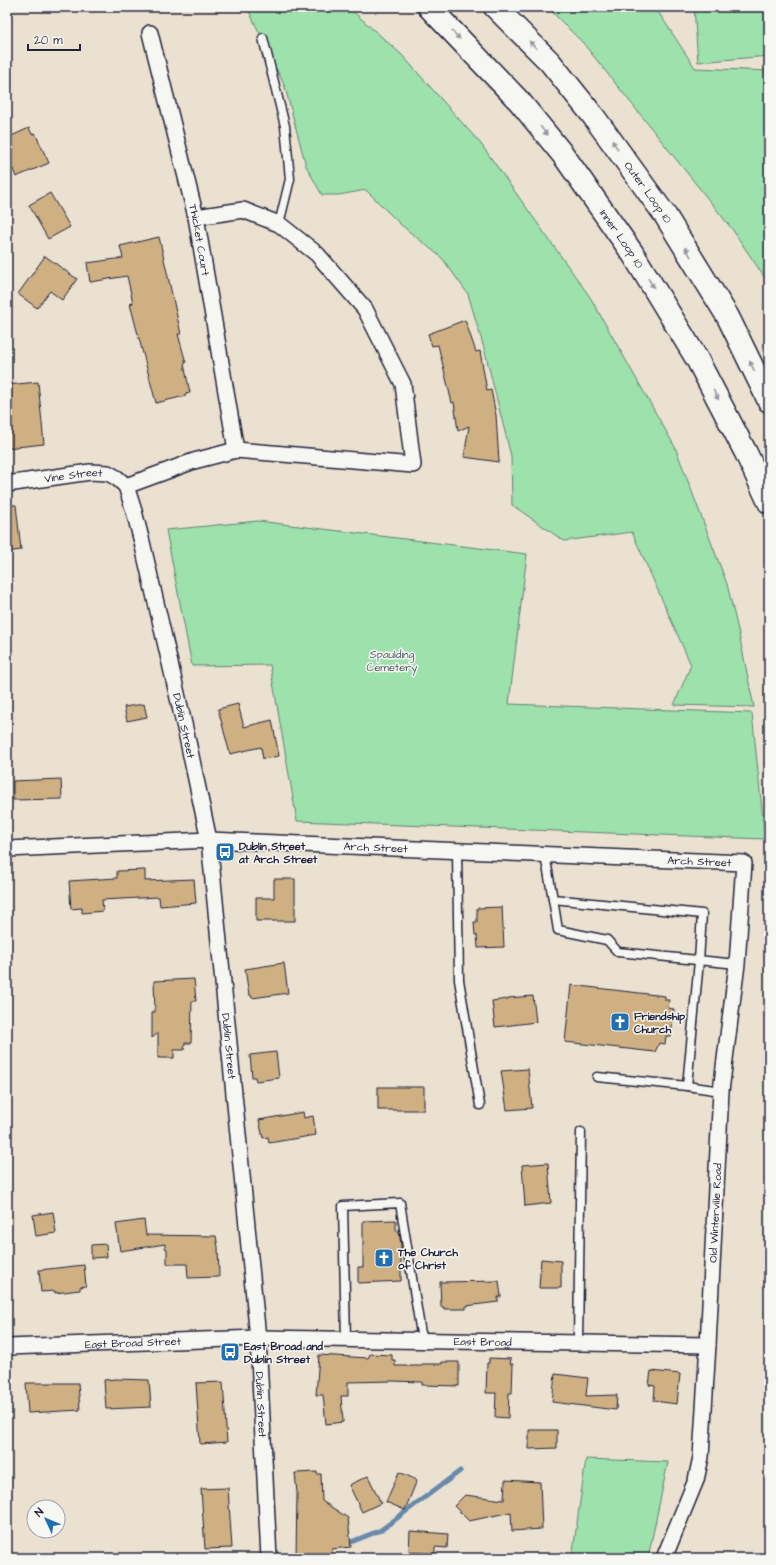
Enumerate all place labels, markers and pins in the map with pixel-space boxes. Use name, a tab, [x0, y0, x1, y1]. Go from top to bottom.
place label: Dublin Street at Arch Street	[238, 839, 318, 867]
bus stop icon: Dublin Street at Arch Street	[214, 841, 236, 863]
place label: Friendship Church	[634, 1009, 686, 1037]
church icon: Friendship Church	[609, 1011, 631, 1033]
place label: The Church of Christ	[397, 1245, 459, 1273]
church icon: The Church of Christ	[373, 1247, 395, 1269]
place label: East Broad and Dublin Street	[244, 1339, 323, 1367]
bus stop icon: East Broad and Dublin Street	[219, 1341, 241, 1363]

